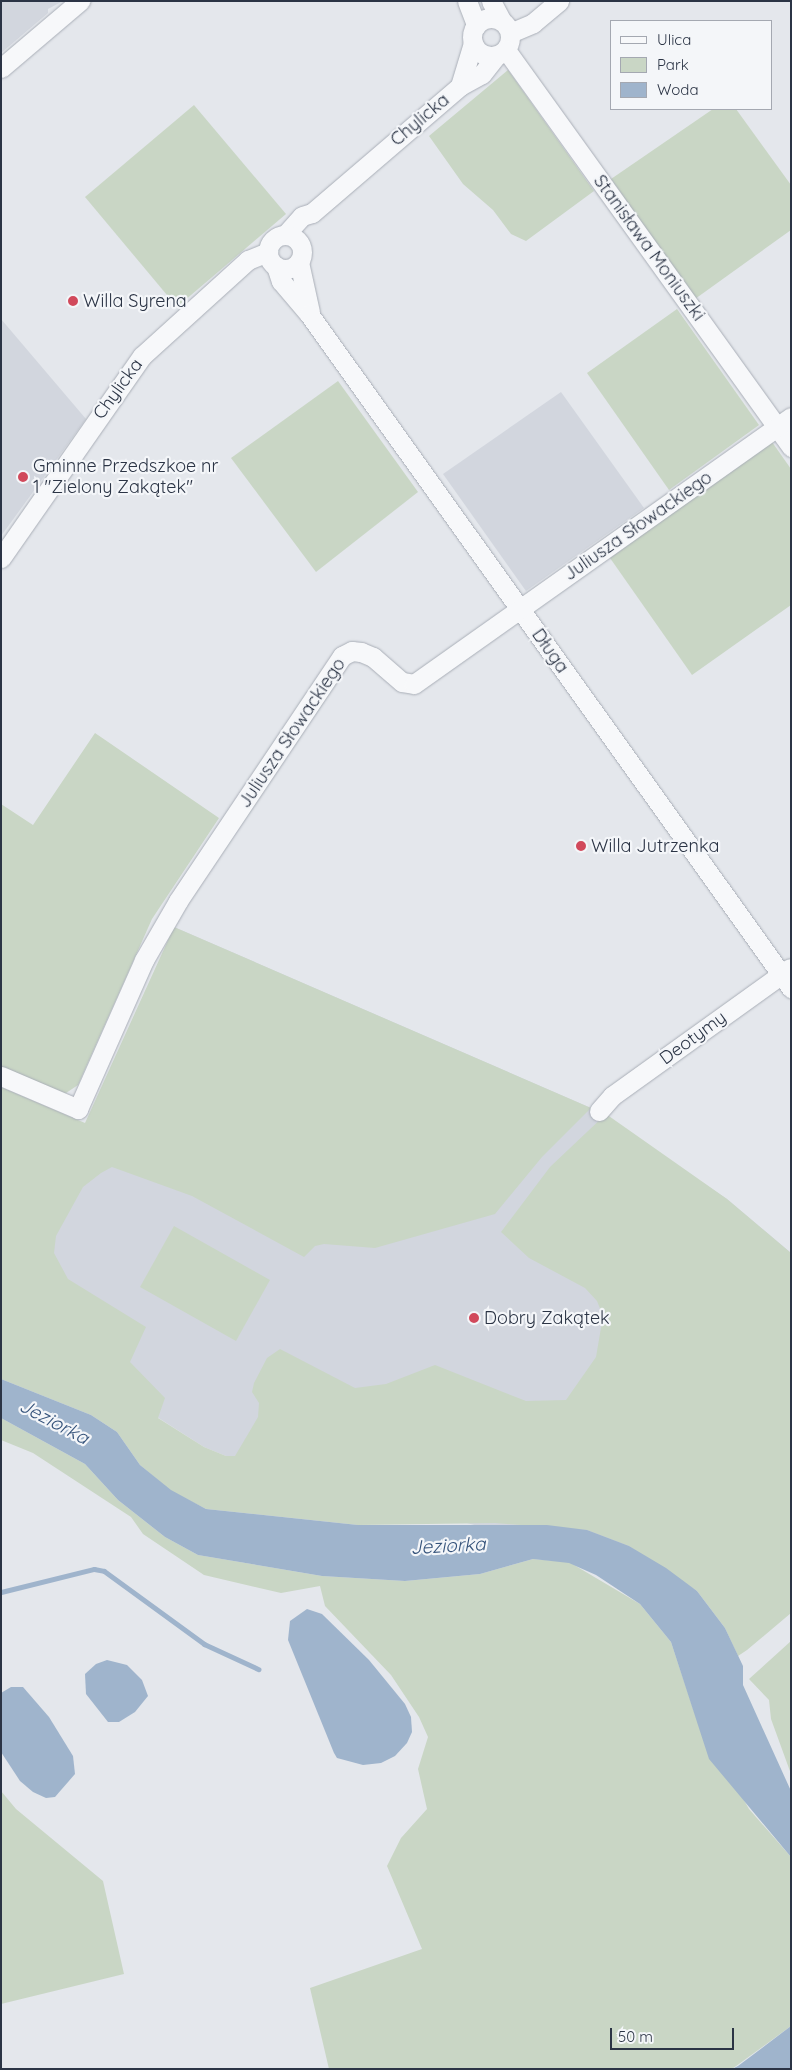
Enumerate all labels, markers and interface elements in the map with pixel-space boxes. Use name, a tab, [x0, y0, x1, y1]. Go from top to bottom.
legend	[610, 20, 772, 110]
text: Ulica	[657, 30, 691, 49]
text: Park	[657, 55, 689, 74]
text: Woda	[657, 80, 699, 99]
street label: Chylicka	[386, 89, 454, 151]
street label: Stanisława Moniuszki	[589, 171, 709, 325]
place label: Willa Syrena	[83, 290, 187, 312]
marker: Willa Syrena	[67, 295, 79, 307]
street label: Chylicka	[89, 354, 147, 424]
place label: Gminne Przedszkoe nr 1 "Zielony Zakątek"	[33, 456, 218, 498]
street label: Juliusza Słowackiego	[560, 467, 716, 585]
marker: Gminne Przedszkoe nr 1 "Zielony Zakątek"	[17, 471, 29, 483]
street label: Długa	[527, 625, 573, 677]
street label: Juliusza Słowackiego	[234, 654, 350, 812]
place label: Willa Jutrzenka	[591, 835, 719, 857]
marker: Willa Jutrzenka	[575, 840, 587, 852]
street label: Deotymy	[656, 1007, 730, 1069]
place label: Dobry Zakątek	[484, 1307, 610, 1329]
marker: Dobry Zakątek	[468, 1312, 480, 1324]
water label: Jeziorka	[15, 1394, 93, 1450]
water label: Jeziorka	[410, 1533, 486, 1559]
scale bar	[612, 2018, 736, 2050]
text: 50 m	[618, 2027, 653, 2046]

